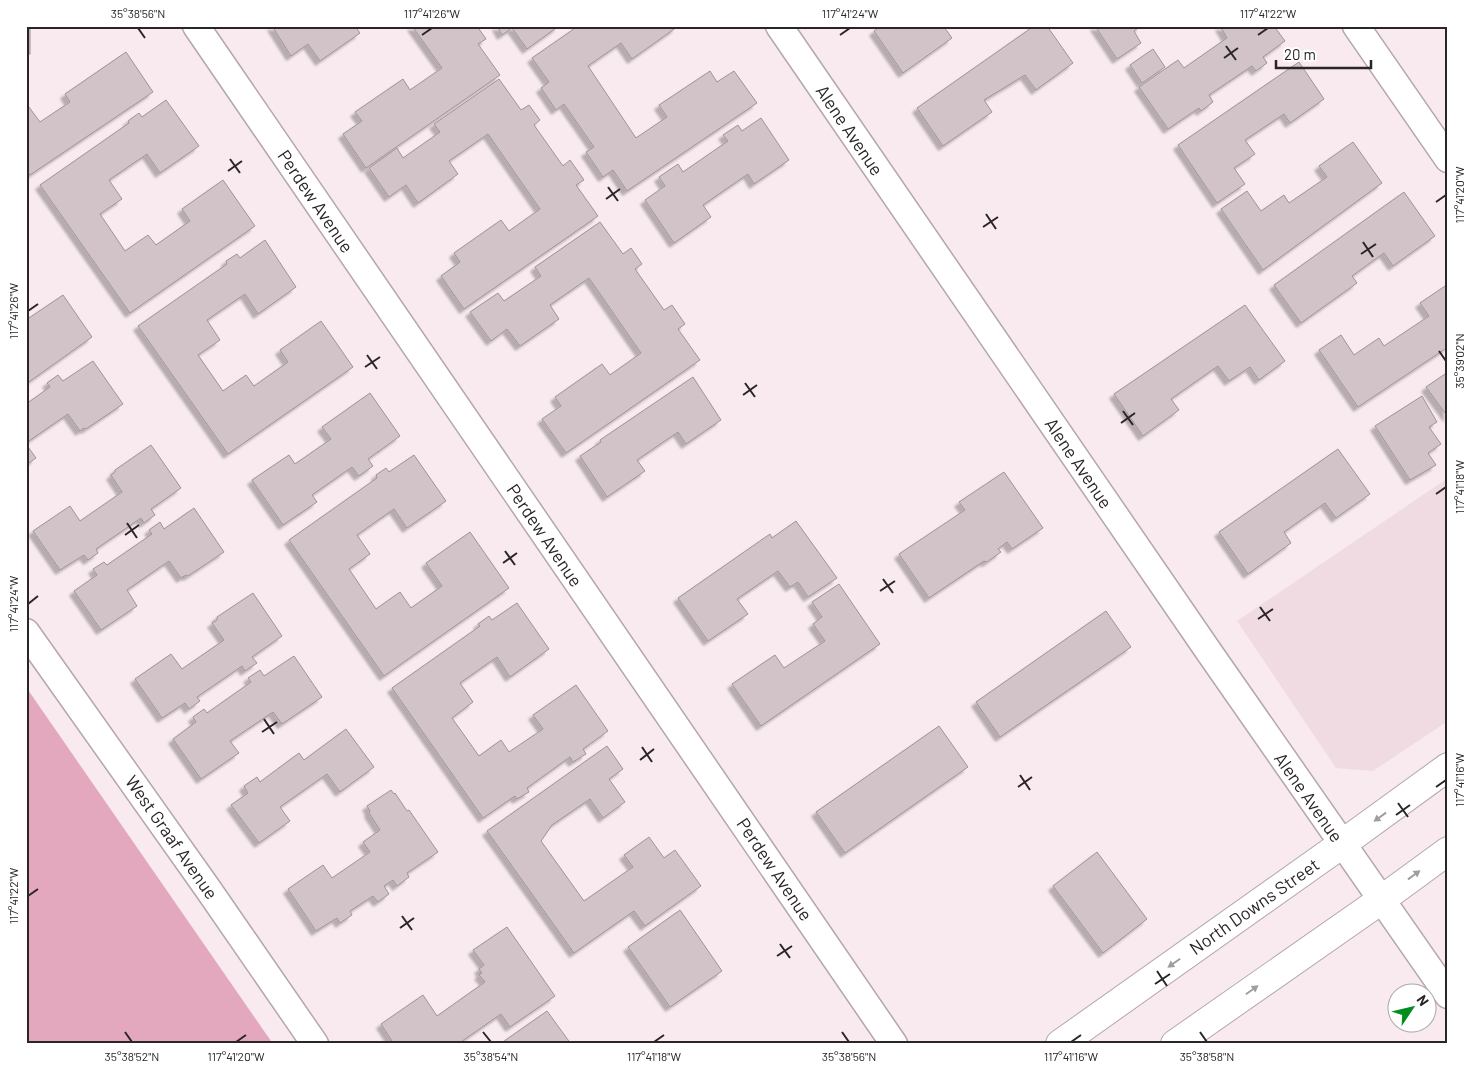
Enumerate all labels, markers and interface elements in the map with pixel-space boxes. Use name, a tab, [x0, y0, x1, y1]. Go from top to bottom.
text: 35°38'56"N	[111, 6, 165, 20]
text: 117°41'26"W	[404, 6, 461, 20]
text: 117°41'24"W	[822, 6, 879, 20]
text: 117°41'22"W	[1240, 6, 1297, 20]
scale bar	[1276, 38, 1372, 70]
text: 20 m	[1284, 45, 1316, 63]
street label: Alene Avenue	[812, 80, 888, 180]
street label: Perdew Avenue	[274, 145, 358, 257]
text: 117°41'20"W	[1452, 166, 1466, 223]
text: 117°41'26"W	[6, 282, 20, 339]
text: 35°39'02"N	[1452, 333, 1466, 389]
street label: Alene Avenue	[1041, 413, 1117, 513]
text: 117°41'18"W	[1452, 459, 1466, 514]
street label: Perdew Avenue	[503, 479, 587, 591]
text: 117°41'24"W	[6, 575, 20, 632]
street label: Alene Avenue	[1270, 748, 1348, 846]
text: 117°41'16"W	[1452, 753, 1466, 807]
street label: West Graaf Avenue	[121, 771, 223, 903]
one-way arrow	[1374, 811, 1387, 822]
street label: Perdew Avenue	[733, 813, 817, 925]
street label: North Downs Street	[1185, 853, 1323, 959]
text: 117°41'22"W	[6, 867, 20, 924]
one-way arrow	[1407, 870, 1421, 880]
one-way arrow	[1167, 958, 1181, 968]
north arrow	[1386, 982, 1436, 1032]
one-way arrow	[1245, 985, 1258, 995]
text: N	[1413, 992, 1433, 1009]
text: 35°38'52"N	[105, 1049, 159, 1063]
text: 117°41'20"W	[208, 1049, 265, 1063]
text: 35°38'54"N	[464, 1049, 518, 1063]
text: 117°41'18"W	[627, 1049, 682, 1063]
text: 35°38'56"N	[822, 1049, 876, 1063]
text: 117°41'16"W	[1044, 1049, 1098, 1063]
text: 35°38'58"N	[1180, 1049, 1234, 1063]

